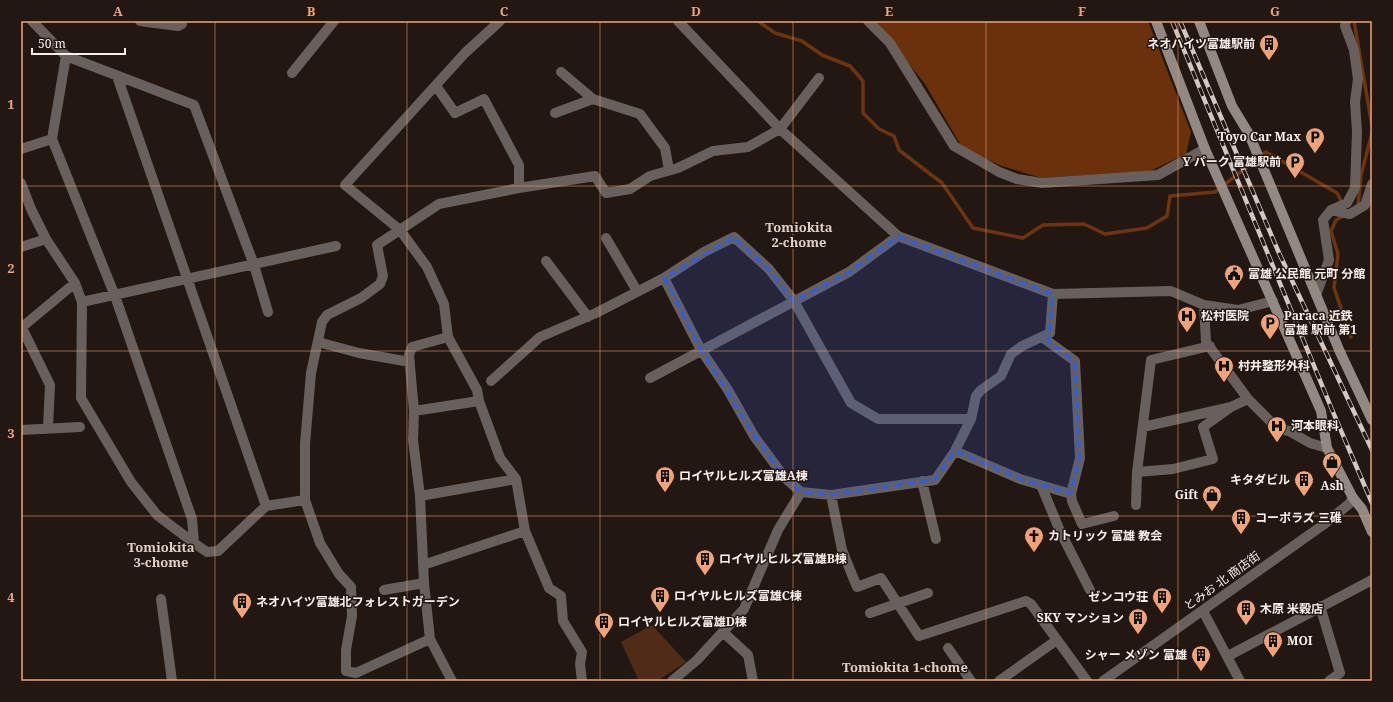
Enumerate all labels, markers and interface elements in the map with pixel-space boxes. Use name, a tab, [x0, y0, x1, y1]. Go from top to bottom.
text: A	[113, 2, 123, 20]
text: B	[307, 2, 316, 20]
text: C	[500, 2, 509, 20]
text: D	[691, 2, 701, 20]
text: E	[885, 2, 894, 20]
text: F	[1078, 2, 1086, 20]
text: G	[1270, 2, 1280, 20]
scale bar	[32, 30, 125, 56]
building icon: ネオハイツ富雄駅前	[1258, 33, 1280, 61]
text: 50 m	[38, 35, 66, 52]
place label: ネオハイツ富雄駅前	[1147, 35, 1255, 52]
text: 1	[7, 95, 15, 113]
parking icon: Toyo Car Max	[1304, 126, 1326, 154]
place label: Toyo Car Max	[1218, 128, 1301, 145]
parking icon: Y パーク 富雄駅前	[1284, 151, 1306, 179]
place label: Y パーク 富雄駅前	[1182, 153, 1281, 170]
district label: Tomiokita 2-chome	[765, 218, 833, 251]
text: 2	[7, 259, 15, 277]
public building icon: 富雄 公民館 元町 分館	[1223, 263, 1245, 291]
place label: 富雄 公民館 元町 分館	[1248, 265, 1365, 282]
hospital icon: 松村医院	[1176, 305, 1198, 333]
place label: 松村医院	[1201, 307, 1249, 324]
place label: Paraca 近鉄 富雄 駅前 第1	[1284, 307, 1357, 338]
parking icon: Paraca 近鉄 富雄 駅前 第1	[1259, 312, 1281, 340]
hospital icon: 村井整形外科	[1213, 355, 1235, 383]
place label: 村井整形外科	[1238, 357, 1310, 374]
hospital icon: 河本眼科	[1266, 415, 1288, 443]
place label: 河本眼科	[1291, 417, 1339, 434]
text: 3	[7, 424, 15, 442]
shop icon: Ash	[1321, 451, 1343, 479]
building icon: ロイヤルヒルズ富雄A棟	[654, 465, 676, 493]
place label: ロイヤルヒルズ富雄A棟	[679, 467, 808, 484]
building icon: キタダビル	[1293, 469, 1315, 497]
place label: キタダビル	[1230, 471, 1290, 488]
place label: Ash	[1321, 477, 1343, 494]
shop icon: Gift	[1201, 484, 1223, 512]
place label: Gift	[1175, 486, 1198, 503]
building icon: コーポラズ 三碓	[1230, 507, 1252, 535]
place label: コーポラズ 三碓	[1255, 509, 1342, 526]
church icon: カトリック 富雄 教会	[1023, 525, 1045, 553]
place label: カトリック 富雄 教会	[1048, 527, 1162, 544]
district label: Tomiokita 3-chome	[127, 538, 195, 571]
street label: とみお 北 商店街	[1180, 547, 1263, 614]
building icon: ロイヤルヒルズ富雄B棟	[694, 548, 716, 576]
place label: ロイヤルヒルズ富雄B棟	[719, 550, 847, 567]
building icon: ロイヤルヒルズ富雄C棟	[649, 585, 671, 613]
building icon: ゼンコウ荘	[1151, 586, 1173, 614]
place label: ロイヤルヒルズ富雄C棟	[674, 587, 802, 604]
text: 4	[7, 588, 15, 606]
place label: ゼンコウ荘	[1088, 588, 1148, 605]
building icon: ネオハイツ富雄北フォレストガーデン	[231, 591, 253, 619]
place label: ネオハイツ富雄北フォレストガーデン	[256, 593, 460, 610]
building icon: 木原 米穀店	[1235, 598, 1257, 626]
place label: 木原 米穀店	[1260, 600, 1323, 617]
building icon: SKY マンション	[1127, 607, 1149, 635]
place label: SKY マンション	[1037, 609, 1124, 626]
building icon: ロイヤルヒルズ富雄D棟	[593, 611, 615, 639]
place label: ロイヤルヒルズ富雄D棟	[618, 613, 747, 630]
building icon: MOI	[1262, 630, 1284, 658]
place label: MOI	[1287, 632, 1313, 649]
building icon: シャー メゾン 富雄	[1190, 644, 1212, 672]
place label: シャー メゾン 富雄	[1085, 646, 1187, 663]
district label: Tomiokita 1-chome	[842, 658, 968, 676]

